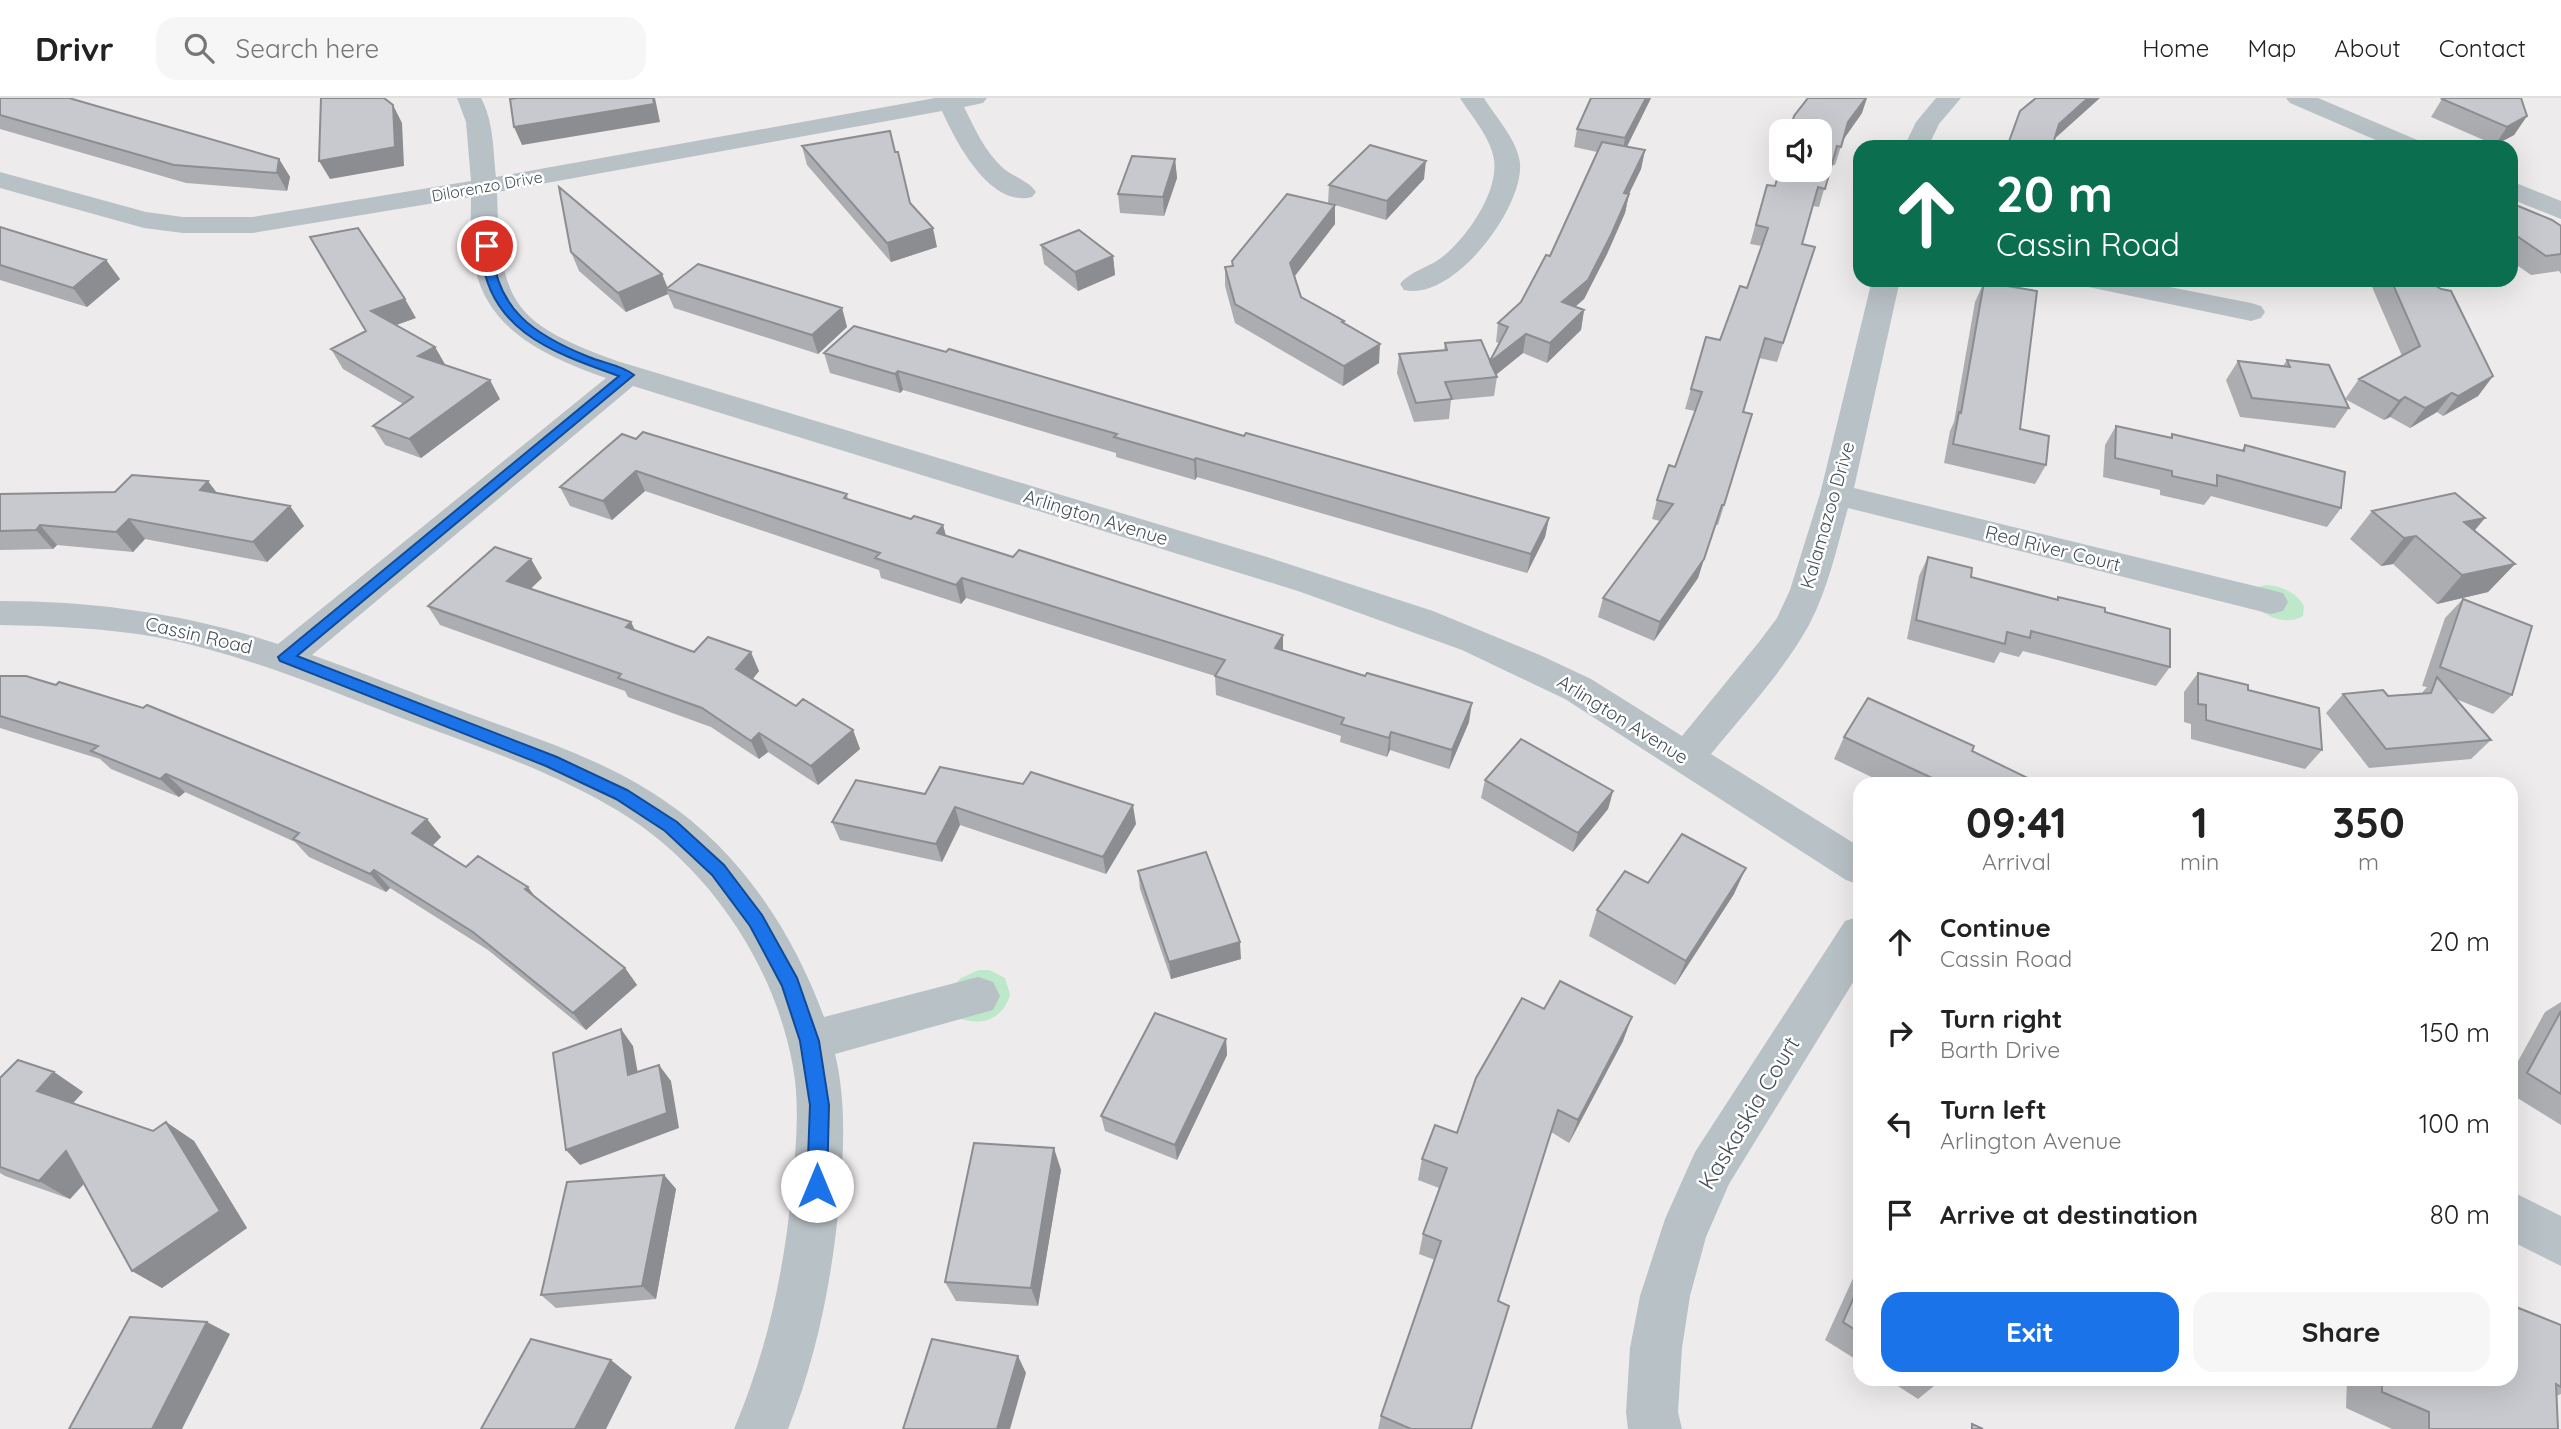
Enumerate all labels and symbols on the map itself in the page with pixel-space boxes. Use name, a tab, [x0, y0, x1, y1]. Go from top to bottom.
street label: Dilorenzo Drive	[430, 166, 544, 206]
pin	[457, 216, 517, 276]
street label: Kalamazoo Drive	[1795, 439, 1859, 591]
street label: Arlington Avenue	[1021, 484, 1171, 550]
street label: Red River Court	[1983, 520, 2123, 576]
street label: Cassin Road	[143, 611, 255, 659]
street label: Arlington Avenue	[1553, 669, 1693, 769]
street label: Kaskaskia Court	[1692, 1031, 1806, 1194]
position arrow	[780, 1149, 854, 1223]

